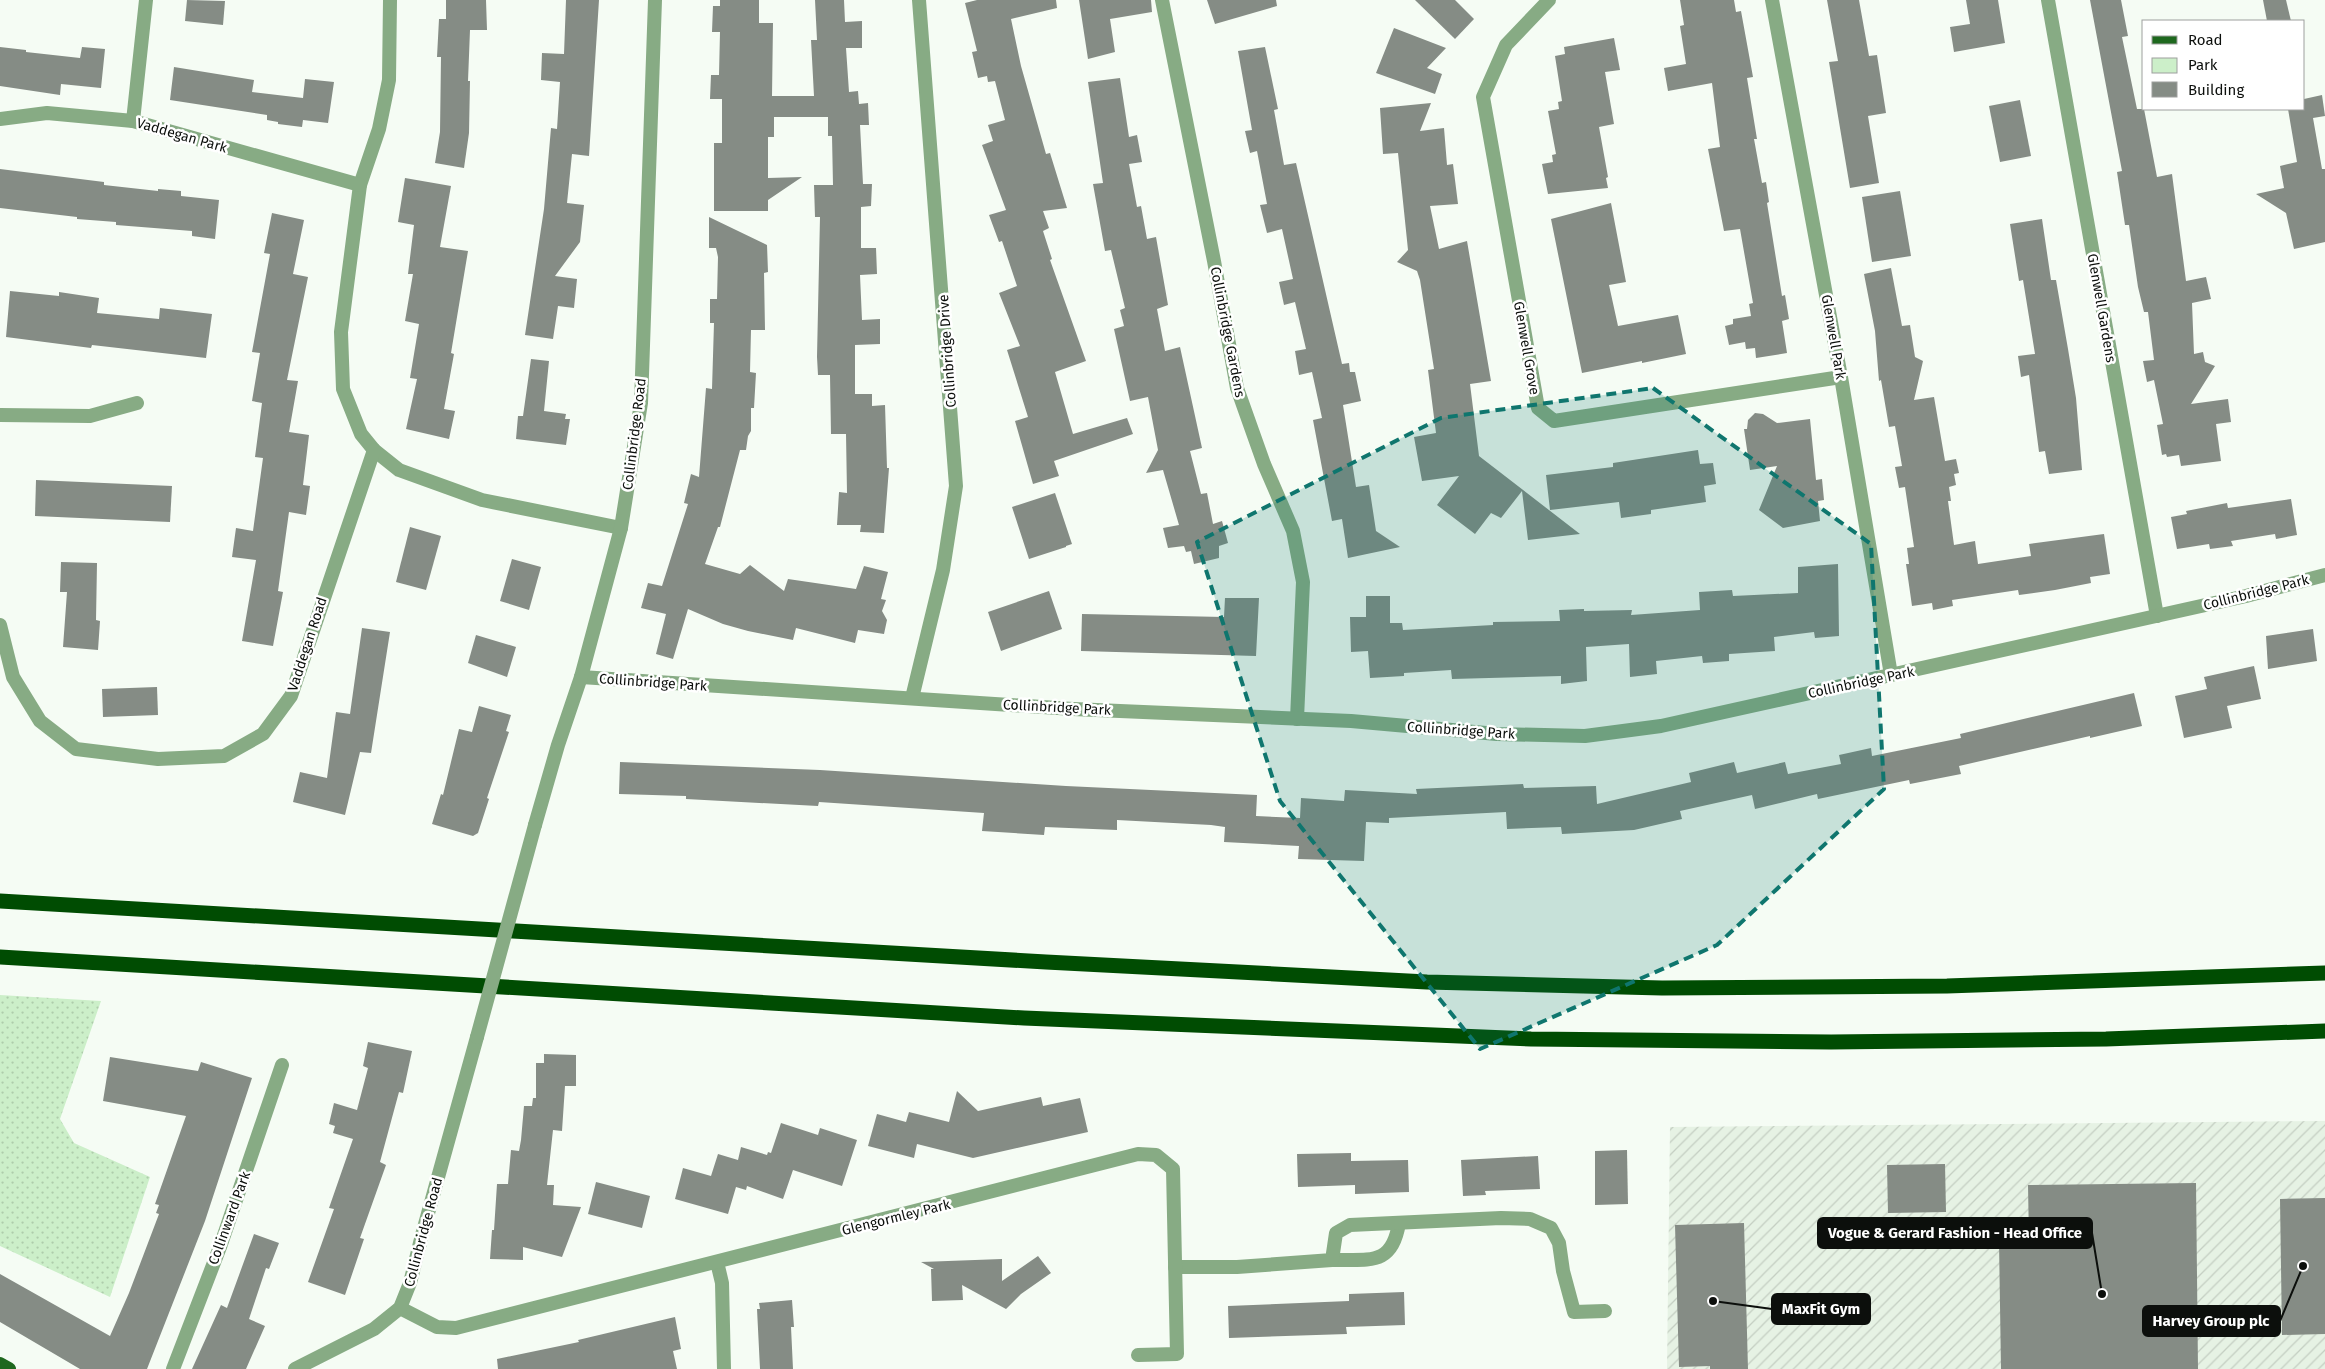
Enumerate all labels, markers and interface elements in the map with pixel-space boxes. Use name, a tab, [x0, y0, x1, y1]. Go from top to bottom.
legend	[2142, 20, 2305, 110]
text: Road	[2188, 31, 2223, 49]
text: Park	[2188, 56, 2218, 74]
text: Building	[2188, 81, 2244, 99]
street label: Vaddegan Park	[135, 114, 230, 157]
street label: Glenwell Gardens	[2084, 252, 2120, 364]
street label: Collinbridge Gardens	[1207, 265, 1249, 399]
street label: Glenwell Park	[1818, 293, 1849, 382]
street label: Collinbridge Drive	[935, 294, 960, 408]
street label: Glenwell Grove	[1510, 300, 1543, 396]
street label: Collinbridge Road	[619, 377, 650, 491]
street label: Collinbridge Park	[2202, 571, 2311, 614]
street label: Vaddegan Road	[284, 595, 331, 693]
street label: Collinbridge Park	[1806, 663, 1917, 702]
street label: Collinbridge Park	[598, 670, 708, 695]
street label: Collinbridge Park	[1003, 696, 1112, 719]
street label: Collinbridge Park	[1406, 718, 1516, 743]
street label: Collinward Park	[205, 1168, 255, 1267]
street label: Collinbridge Road	[401, 1175, 446, 1289]
street label: Glengormley Park	[840, 1196, 953, 1239]
callout: Vogue & Gerard Fashion - Head Office	[1818, 1218, 2092, 1248]
text: Vogue & Gerard Fashion - Head Office	[1827, 1224, 2082, 1242]
callout: MaxFit Gym	[1772, 1294, 1870, 1324]
text: MaxFit Gym	[1782, 1300, 1860, 1318]
callout: Harvey Group plc	[2143, 1306, 2280, 1336]
text: Harvey Group plc	[2153, 1312, 2270, 1330]

